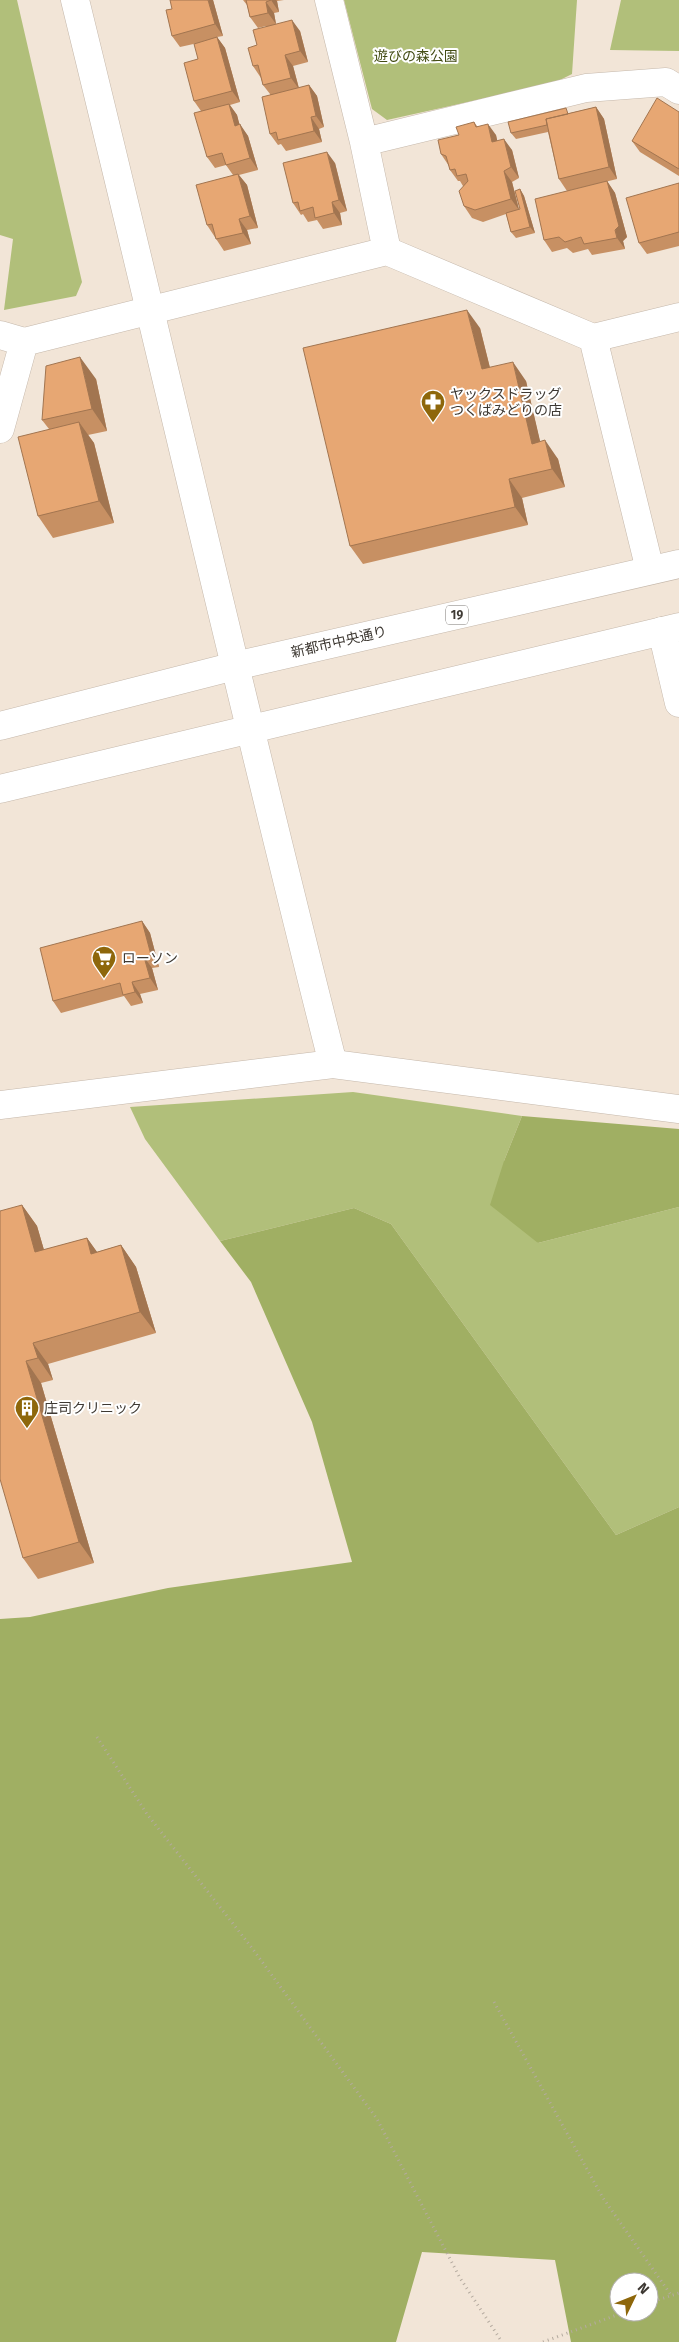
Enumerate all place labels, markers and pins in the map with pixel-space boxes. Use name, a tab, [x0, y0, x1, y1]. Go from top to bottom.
place label: ヤックスドラッグ つくばみどりの店	[450, 386, 562, 419]
pharmacy icon: ヤックスドラッグ つくばみどりの店	[420, 389, 446, 423]
supermarket icon: ローソン	[91, 945, 117, 979]
place label: ローソン	[122, 950, 178, 967]
building icon: 庄司クリニック	[14, 1395, 40, 1429]
place label: 庄司クリニック	[44, 1400, 142, 1417]

